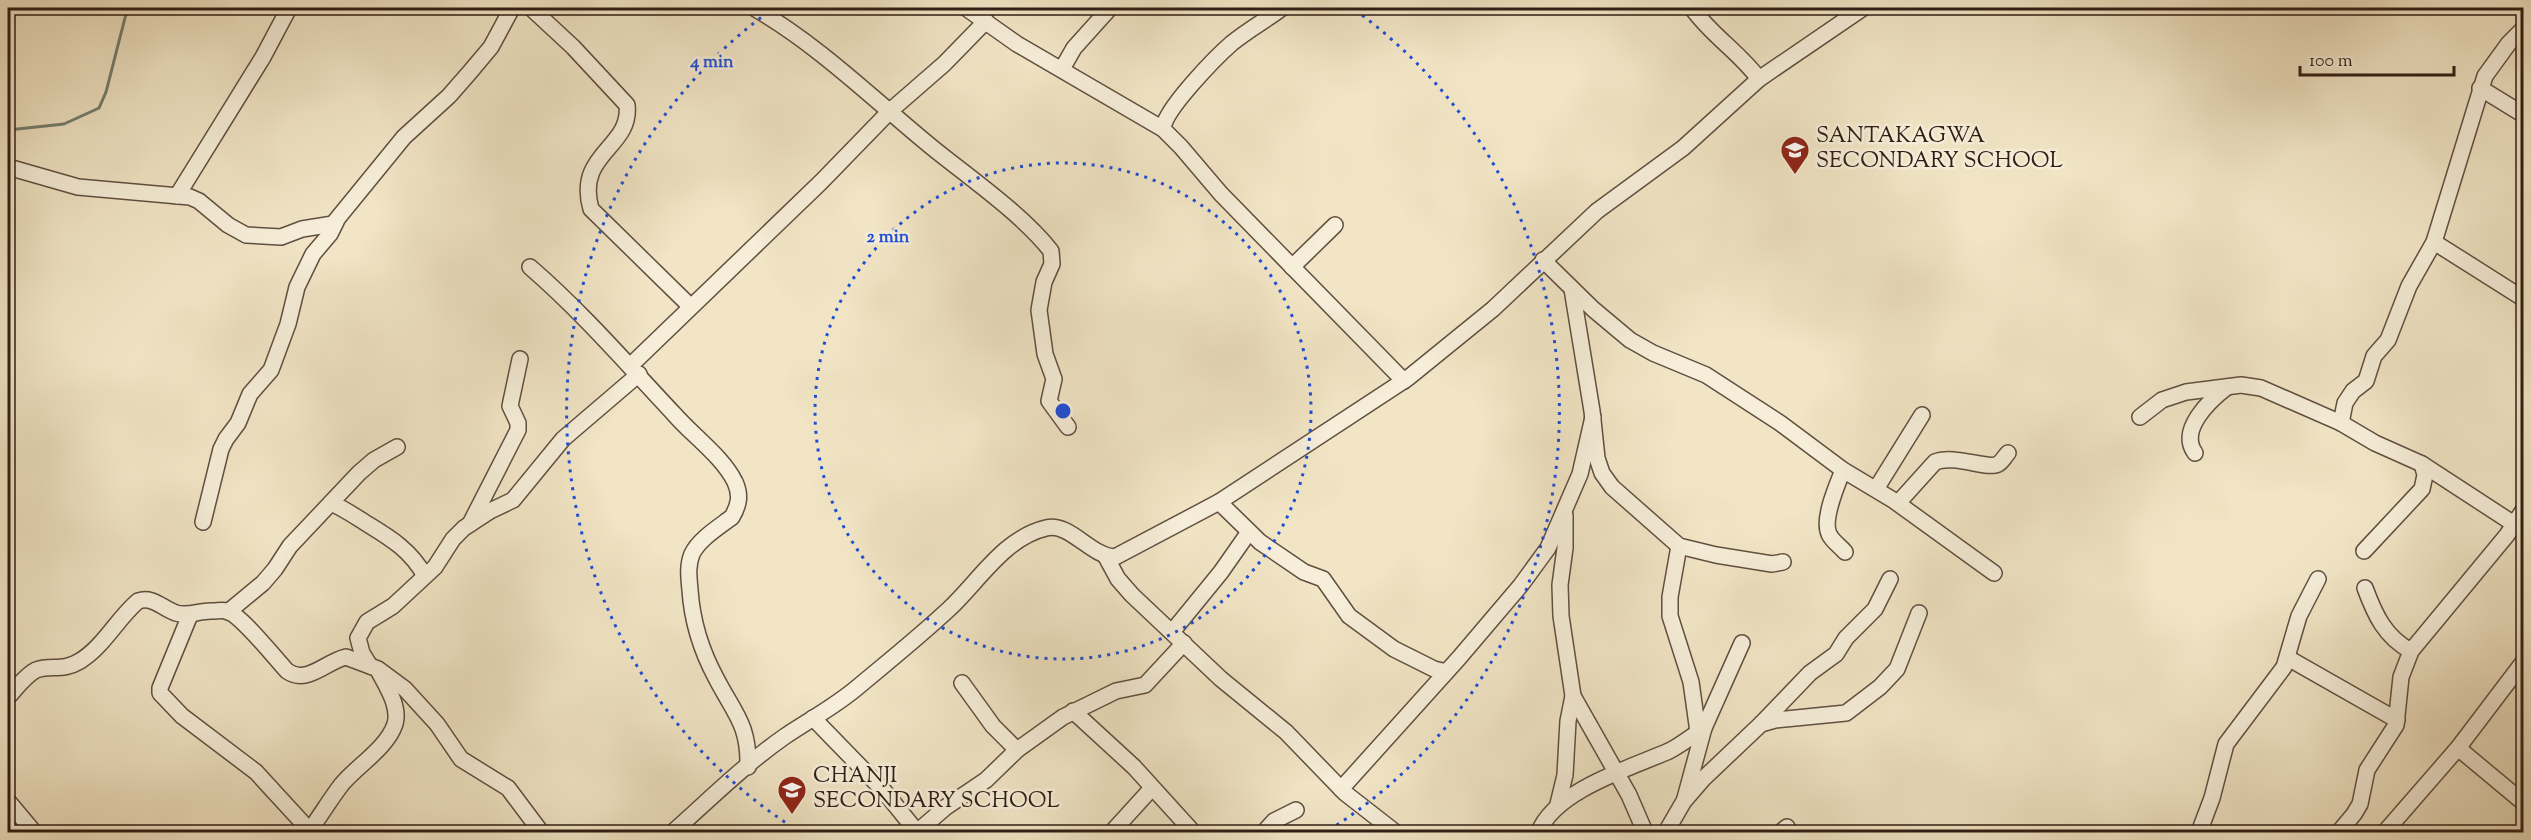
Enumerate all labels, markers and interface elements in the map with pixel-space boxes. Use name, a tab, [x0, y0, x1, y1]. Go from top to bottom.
scale bar	[2300, 39, 2454, 77]
text: 100 m	[2309, 49, 2353, 75]
text: 4 min	[689, 50, 734, 76]
place label: SANTAKAGWA SECONDARY SCHOOL	[1816, 121, 2063, 178]
school or university icon: SANTAKAGWA SECONDARY SCHOOL	[1779, 134, 1811, 176]
text: 2 min	[867, 225, 910, 251]
centre of rings	[1053, 401, 1073, 421]
place label: CHANJI SECONDARY SCHOOL	[813, 761, 1060, 818]
school or university icon: CHANJI SECONDARY SCHOOL	[776, 774, 808, 816]

